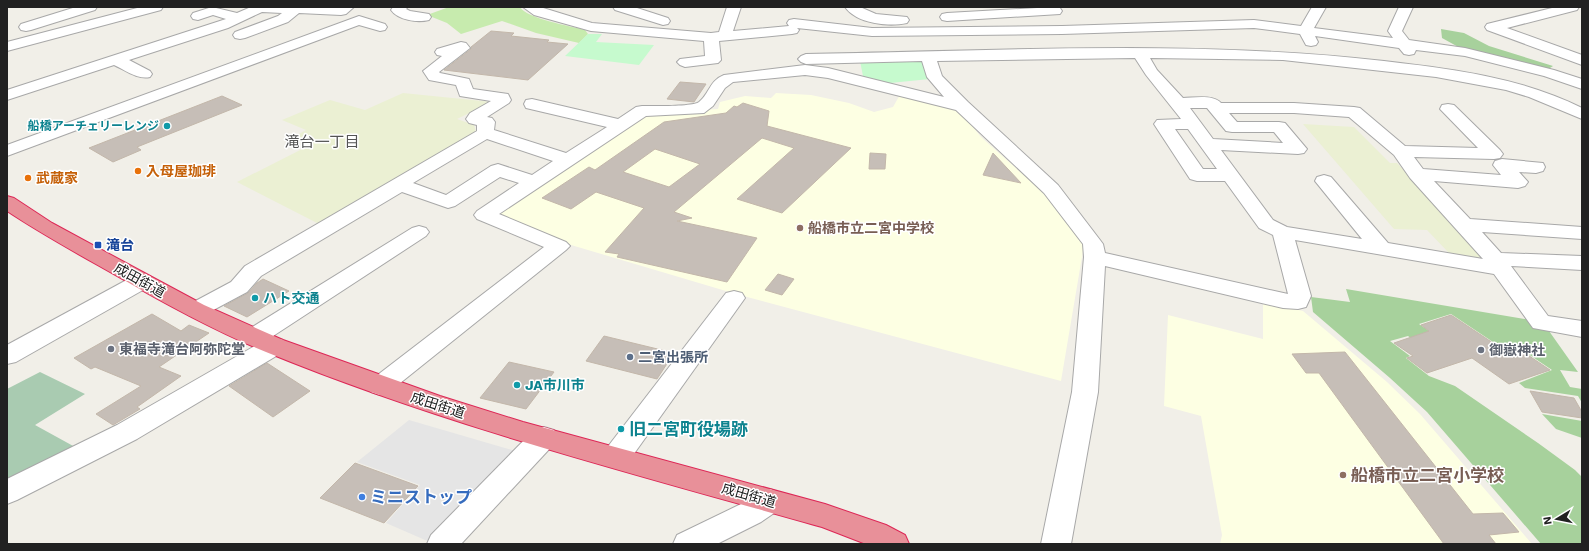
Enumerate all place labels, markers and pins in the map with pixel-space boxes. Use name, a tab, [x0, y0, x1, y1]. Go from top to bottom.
place label: 船橋アーチェリーレンジ	[28, 119, 159, 133]
marker: 船橋アーチェリーレンジ	[162, 121, 172, 131]
place label: 入母屋珈琲	[146, 163, 216, 179]
marker: 入母屋珈琲	[133, 166, 143, 176]
place label: 武蔵家	[36, 170, 78, 186]
marker: 武蔵家	[23, 173, 33, 183]
place label: 船橋市立二宮中学校	[808, 220, 934, 236]
marker: 船橋市立二宮中学校	[795, 223, 805, 233]
place label: 滝台	[106, 237, 134, 253]
marker: 滝台	[93, 240, 103, 250]
place label: ハト交通	[263, 290, 319, 306]
marker: ハト交通	[250, 293, 260, 303]
place label: 東福寺滝台阿弥陀堂	[119, 341, 245, 357]
place label: 御嶽神社	[1489, 342, 1545, 358]
marker: 東福寺滝台阿弥陀堂	[106, 344, 116, 354]
marker: 御嶽神社	[1476, 345, 1486, 355]
place label: 二宮出張所	[638, 349, 708, 365]
marker: 二宮出張所	[625, 352, 635, 362]
place label: JA市川市	[525, 377, 585, 393]
marker: JA市川市	[512, 380, 522, 390]
place label: 旧二宮町役場跡	[629, 419, 748, 439]
marker: 旧二宮町役場跡	[616, 424, 626, 434]
place label: 船橋市立二宮小学校	[1351, 465, 1504, 485]
marker: 船橋市立二宮小学校	[1338, 470, 1348, 480]
place label: ミニストップ	[370, 487, 472, 507]
marker: ミニストップ	[357, 492, 367, 502]

